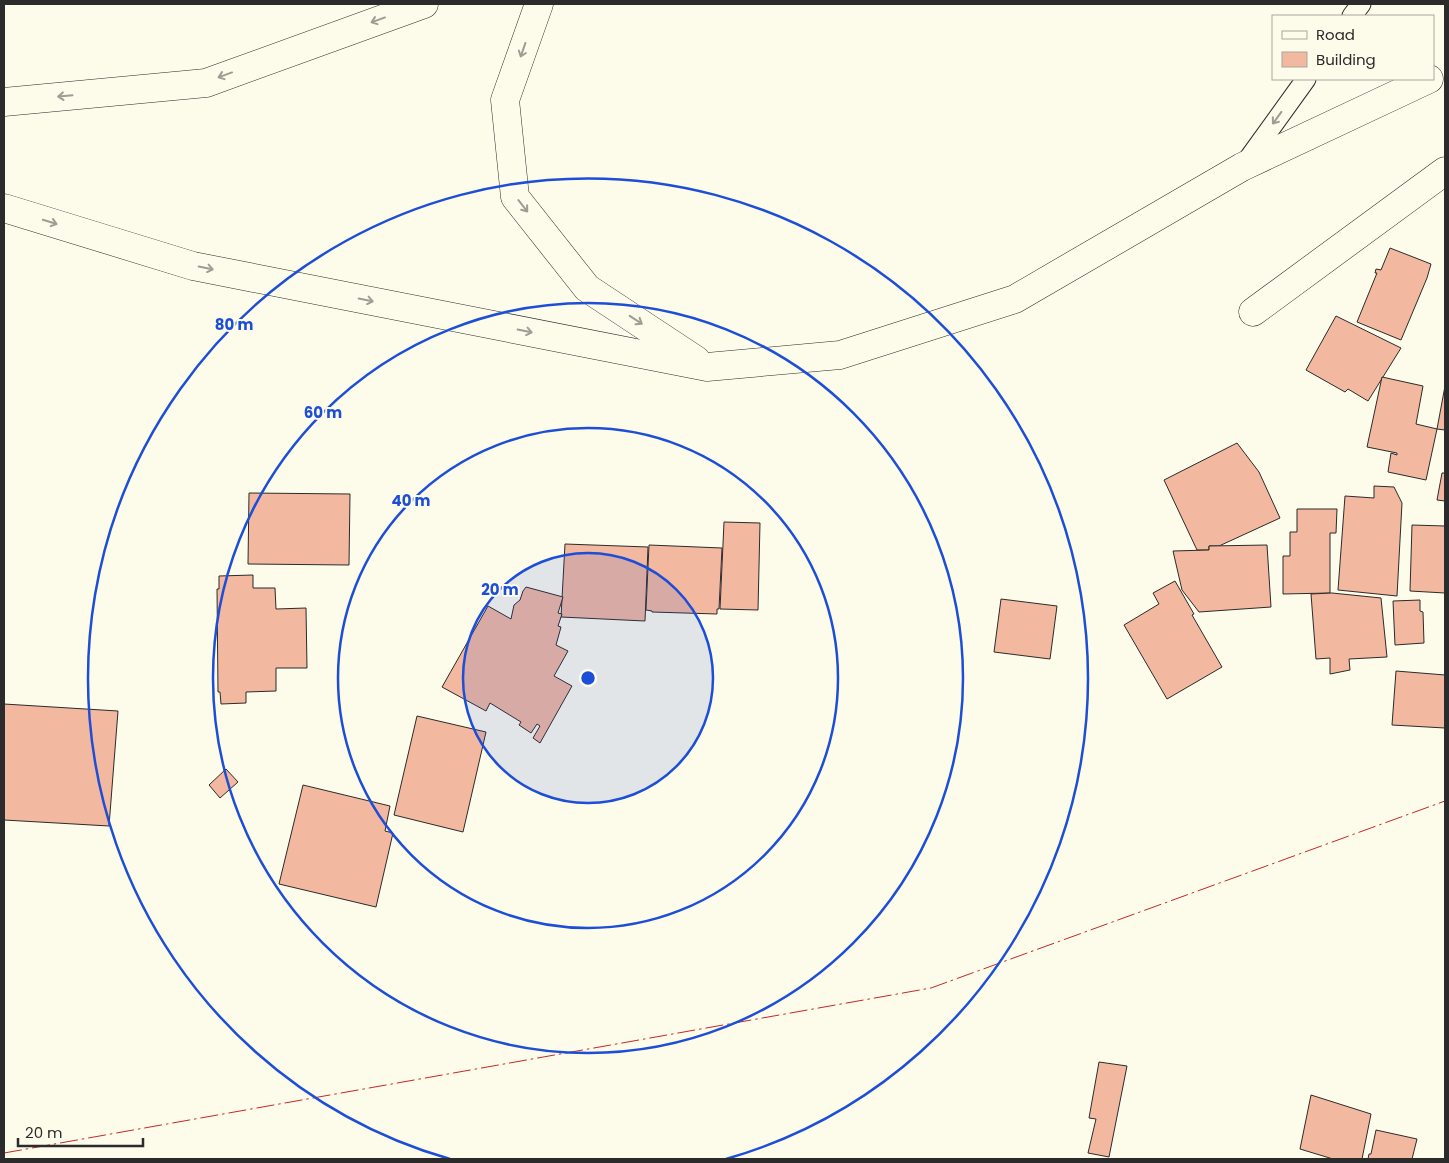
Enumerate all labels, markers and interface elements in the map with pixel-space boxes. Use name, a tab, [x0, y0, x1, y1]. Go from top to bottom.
legend	[1272, 15, 1434, 80]
one-way arrow	[371, 16, 386, 25]
text: Road	[1316, 24, 1355, 45]
one-way arrow	[518, 41, 527, 57]
text: Building	[1316, 49, 1376, 70]
one-way arrow	[217, 71, 233, 81]
one-way arrow	[57, 91, 73, 101]
one-way arrow	[1272, 111, 1283, 124]
one-way arrow	[517, 199, 528, 212]
one-way arrow	[42, 218, 58, 227]
one-way arrow	[198, 264, 214, 273]
one-way arrow	[357, 295, 373, 305]
text: 80 m	[215, 314, 253, 335]
one-way arrow	[628, 315, 642, 325]
one-way arrow	[517, 327, 533, 336]
text: 60 m	[304, 402, 342, 423]
text: 40 m	[391, 490, 431, 511]
text: 20 m	[481, 579, 519, 600]
centre of rings	[579, 669, 597, 687]
scale bar	[18, 1116, 142, 1148]
text: 20 m	[25, 1122, 63, 1143]

